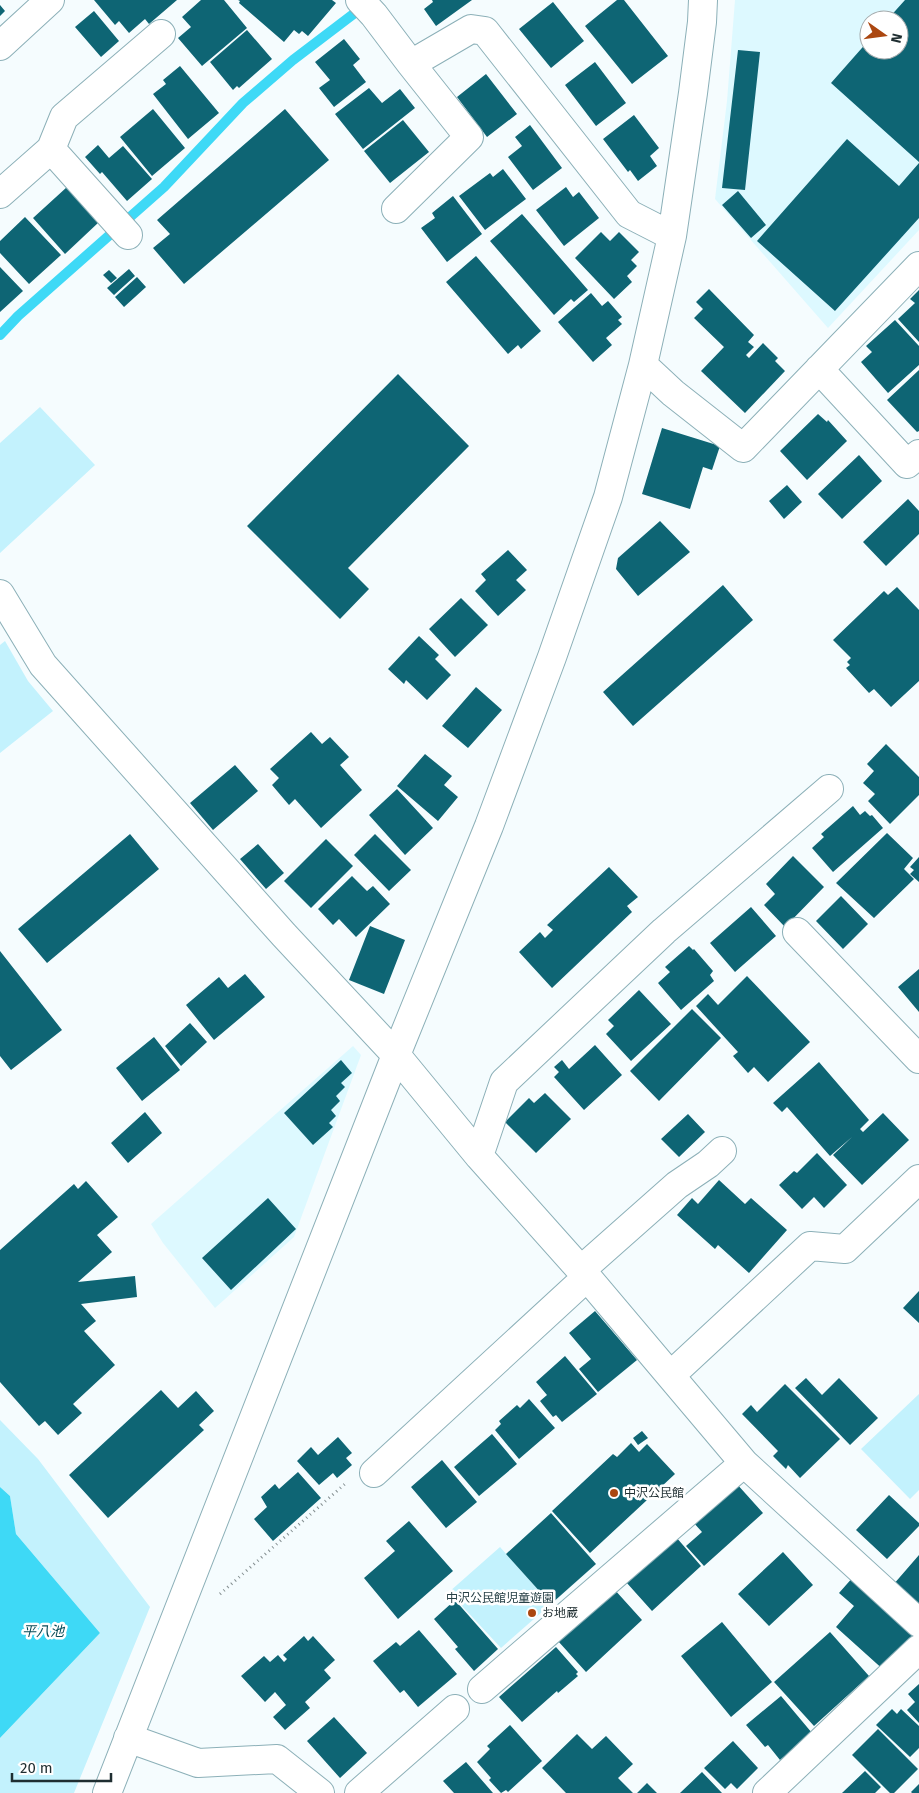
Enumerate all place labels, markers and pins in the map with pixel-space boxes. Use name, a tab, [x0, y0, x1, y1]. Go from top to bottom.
place label: 中沢公民館	[624, 1486, 684, 1500]
marker: 中沢公民館	[608, 1487, 620, 1499]
place label: お地蔵	[542, 1606, 578, 1620]
marker: お地蔵	[526, 1607, 538, 1619]

